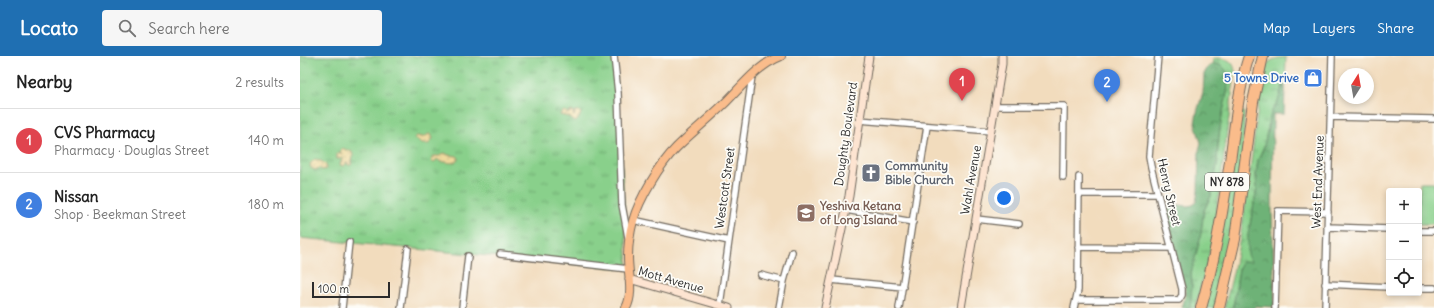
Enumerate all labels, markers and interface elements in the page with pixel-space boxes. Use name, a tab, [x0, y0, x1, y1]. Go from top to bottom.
search box	[102, 10, 382, 46]
text: Locato	[20, 16, 78, 40]
icon: search	[116, 17, 138, 39]
text: Search here	[148, 19, 230, 38]
text: Map	[1263, 19, 1290, 37]
text: Layers	[1312, 19, 1355, 37]
text: Share	[1377, 19, 1414, 37]
shop icon: 5 Towns Drive	[1302, 67, 1324, 89]
pin: 1	[949, 68, 975, 101]
north arrow	[1338, 68, 1374, 104]
pin: 2	[1094, 69, 1120, 102]
place label: 5 Towns Drive	[1224, 70, 1300, 85]
text: Nearby	[16, 71, 72, 93]
text: 2 results	[235, 74, 284, 91]
street label: Doughty Boulevard	[831, 81, 860, 187]
text: CVS Pharmacy	[54, 123, 155, 142]
text: 1	[26, 132, 32, 149]
text: 140 m	[248, 132, 284, 149]
street label: West End Avenue	[1308, 135, 1327, 229]
text: Pharmacy · Douglas Street	[54, 142, 209, 159]
street label: Wahl Avenue	[957, 144, 984, 216]
street label: Westcott Street	[711, 146, 738, 230]
street label: Henry Street	[1154, 157, 1185, 227]
place label: Community Bible Church	[885, 158, 954, 187]
church icon: Community Bible Church	[860, 162, 882, 184]
road number: NY 878	[1205, 173, 1249, 191]
text: Nissan	[54, 187, 99, 206]
your location	[994, 188, 1014, 208]
map controls	[1386, 188, 1422, 296]
button: +	[1386, 188, 1422, 224]
text: 2	[25, 196, 33, 213]
text: 180 m	[248, 196, 284, 213]
place label: Yeshiva Ketana of Long Island	[819, 198, 901, 228]
school or university icon: Yeshiva Ketana of Long Island	[795, 202, 817, 224]
text: Shop · Beekman Street	[54, 206, 186, 223]
button: −	[1386, 224, 1422, 260]
button: locate	[1386, 260, 1422, 296]
street label: Mott Avenue	[637, 263, 706, 296]
scale bar	[312, 280, 390, 299]
text: 100 m	[318, 282, 349, 296]

